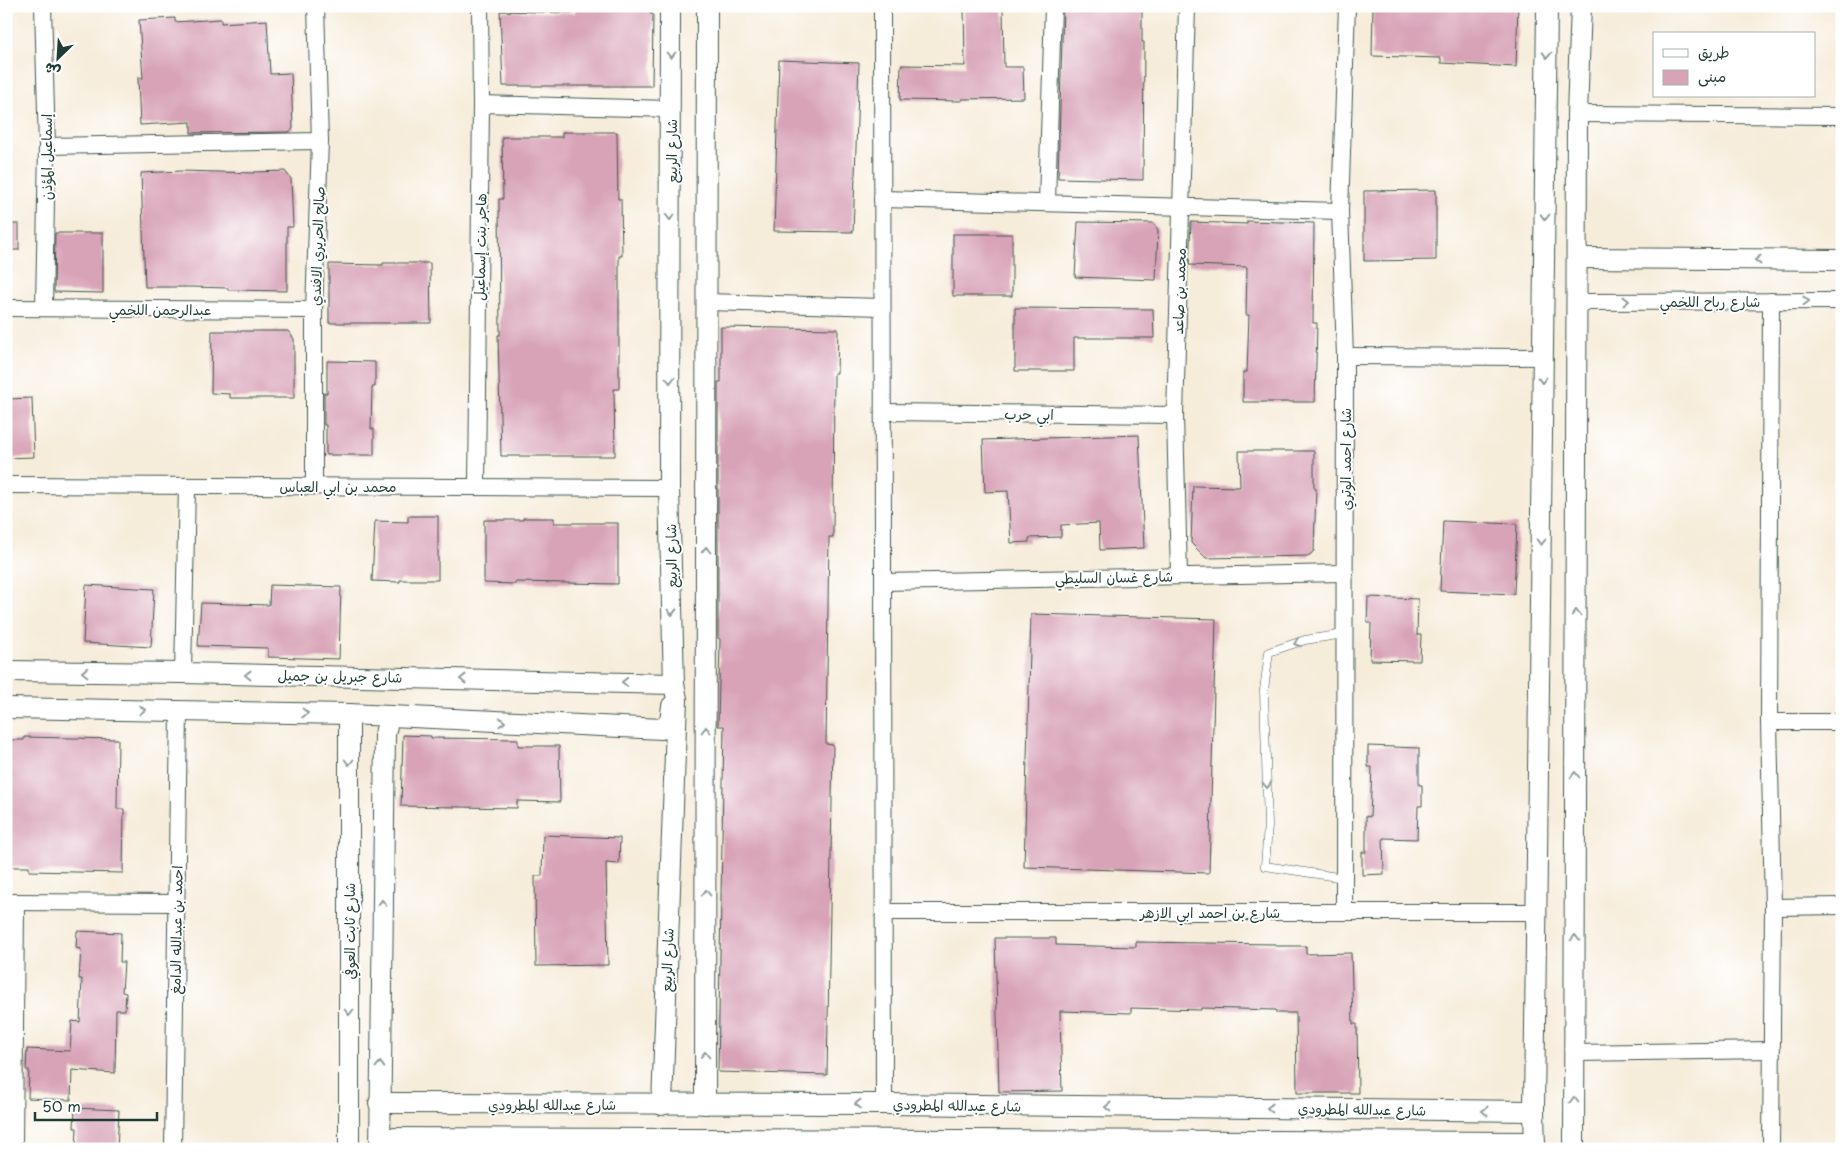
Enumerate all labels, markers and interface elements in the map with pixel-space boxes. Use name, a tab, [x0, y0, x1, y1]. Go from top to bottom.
north arrow	[32, 32, 82, 82]
legend	[1653, 32, 1816, 98]
text: طريق	[1698, 40, 1730, 63]
one-way arrow	[665, 51, 676, 59]
one-way arrow	[1542, 52, 1552, 59]
text: ش	[41, 57, 64, 83]
text: مبنى	[1698, 64, 1726, 87]
street label: إسماعيل المؤذن	[36, 113, 57, 200]
street label: شارع الربيع	[661, 119, 683, 183]
street label: صالح الحريري الافندي	[304, 186, 331, 306]
street label: هاجر بنت إسماعيل	[469, 193, 491, 301]
one-way arrow	[665, 214, 675, 222]
one-way arrow	[1539, 214, 1550, 222]
street label: محمد بن صاعد	[1167, 247, 1191, 335]
one-way arrow	[1754, 255, 1762, 265]
street label: شارع رباح اللخمي	[1660, 291, 1760, 315]
one-way arrow	[1623, 296, 1631, 306]
one-way arrow	[1803, 296, 1811, 306]
street label: عبدالرحمن اللخمي	[109, 299, 211, 323]
one-way arrow	[665, 376, 675, 384]
one-way arrow	[1537, 376, 1547, 384]
street label: ابي حرب	[1004, 403, 1054, 428]
street label: شارع احمد الوتري	[1335, 408, 1357, 510]
street label: محمد بن ابي العباس	[280, 476, 396, 500]
street label: شارع الربيع	[660, 524, 683, 588]
one-way arrow	[1535, 539, 1546, 547]
one-way arrow	[701, 546, 711, 554]
street label: شارع غسان السليطي	[1055, 565, 1173, 592]
one-way arrow	[1571, 608, 1581, 616]
one-way arrow	[667, 609, 677, 617]
one-way arrow	[1293, 637, 1301, 647]
street label: شارع جبريل بن جميل	[277, 664, 403, 688]
one-way arrow	[81, 667, 89, 677]
one-way arrow	[244, 669, 252, 680]
one-way arrow	[459, 674, 466, 684]
one-way arrow	[621, 677, 628, 687]
one-way arrow	[139, 705, 147, 716]
one-way arrow	[302, 708, 309, 718]
one-way arrow	[498, 717, 506, 727]
one-way arrow	[701, 726, 711, 734]
one-way arrow	[344, 759, 354, 767]
one-way arrow	[1570, 771, 1580, 778]
one-way arrow	[1262, 782, 1272, 790]
street label: احمد بن عبدالله الدامغ	[164, 865, 189, 995]
street label: شارع ثابت العوفي	[339, 883, 361, 979]
one-way arrow	[701, 889, 711, 896]
one-way arrow	[377, 898, 387, 906]
street label: شارع بن احمد ابي الازهر	[1139, 902, 1280, 926]
street label: شارع الربيع	[655, 927, 680, 993]
one-way arrow	[1570, 933, 1580, 941]
one-way arrow	[344, 1009, 354, 1017]
one-way arrow	[700, 1051, 710, 1059]
one-way arrow	[374, 1061, 385, 1069]
scale bar	[35, 1090, 158, 1122]
street label: شارع عبدالله المطرودي	[893, 1093, 1021, 1118]
text: 50 m	[42, 1094, 81, 1117]
street label: شارع عبدالله المطرودي	[488, 1094, 616, 1116]
one-way arrow	[1569, 1096, 1579, 1104]
street label: شارع عبدالله المطرودي	[1298, 1097, 1426, 1122]
one-way arrow	[854, 1099, 862, 1109]
one-way arrow	[1104, 1101, 1112, 1112]
one-way arrow	[1266, 1103, 1274, 1113]
one-way arrow	[1481, 1106, 1489, 1116]

